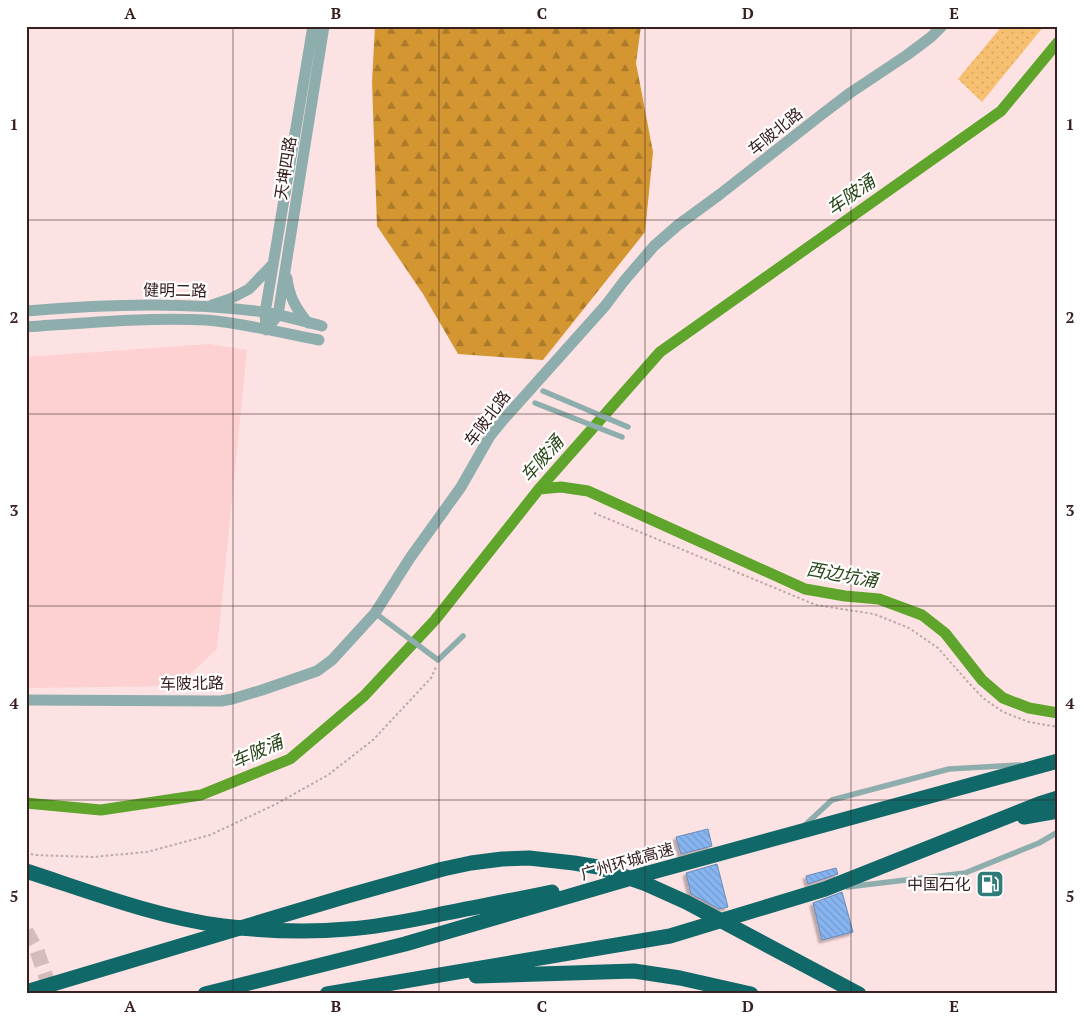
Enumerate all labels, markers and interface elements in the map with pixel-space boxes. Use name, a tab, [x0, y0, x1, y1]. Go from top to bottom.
text: A	[124, 2, 136, 24]
text: B	[331, 2, 341, 24]
text: C	[537, 2, 547, 24]
text: D	[742, 2, 754, 24]
text: E	[949, 2, 959, 24]
street label: 车陂北路	[743, 102, 807, 160]
text: 1	[9, 113, 19, 135]
text: 1	[1065, 113, 1075, 135]
street label: 天坤四路	[269, 135, 301, 201]
water label: 车陂涌	[821, 168, 881, 219]
street label: 健明二路	[143, 278, 207, 302]
text: 2	[9, 306, 19, 328]
text: 2	[1065, 306, 1075, 328]
street label: 车陂北路	[459, 386, 515, 450]
water label: 车陂涌	[514, 429, 569, 487]
text: 3	[9, 499, 19, 521]
text: 3	[1065, 499, 1075, 521]
water label: 西边坑涌	[805, 556, 882, 592]
street label: 车陂北路	[160, 671, 224, 695]
text: 4	[9, 692, 19, 714]
text: 4	[1065, 692, 1075, 714]
water label: 车陂涌	[227, 728, 288, 773]
street label: 广州环城高速	[578, 837, 676, 885]
fuel station icon: 中国石化	[975, 869, 1005, 899]
place label: 中国石化	[907, 873, 971, 895]
text: 5	[9, 885, 19, 907]
text: 5	[1065, 885, 1075, 907]
text: A	[124, 995, 136, 1017]
text: B	[331, 995, 341, 1017]
text: C	[537, 995, 547, 1017]
text: D	[742, 995, 754, 1017]
text: E	[949, 995, 959, 1017]

